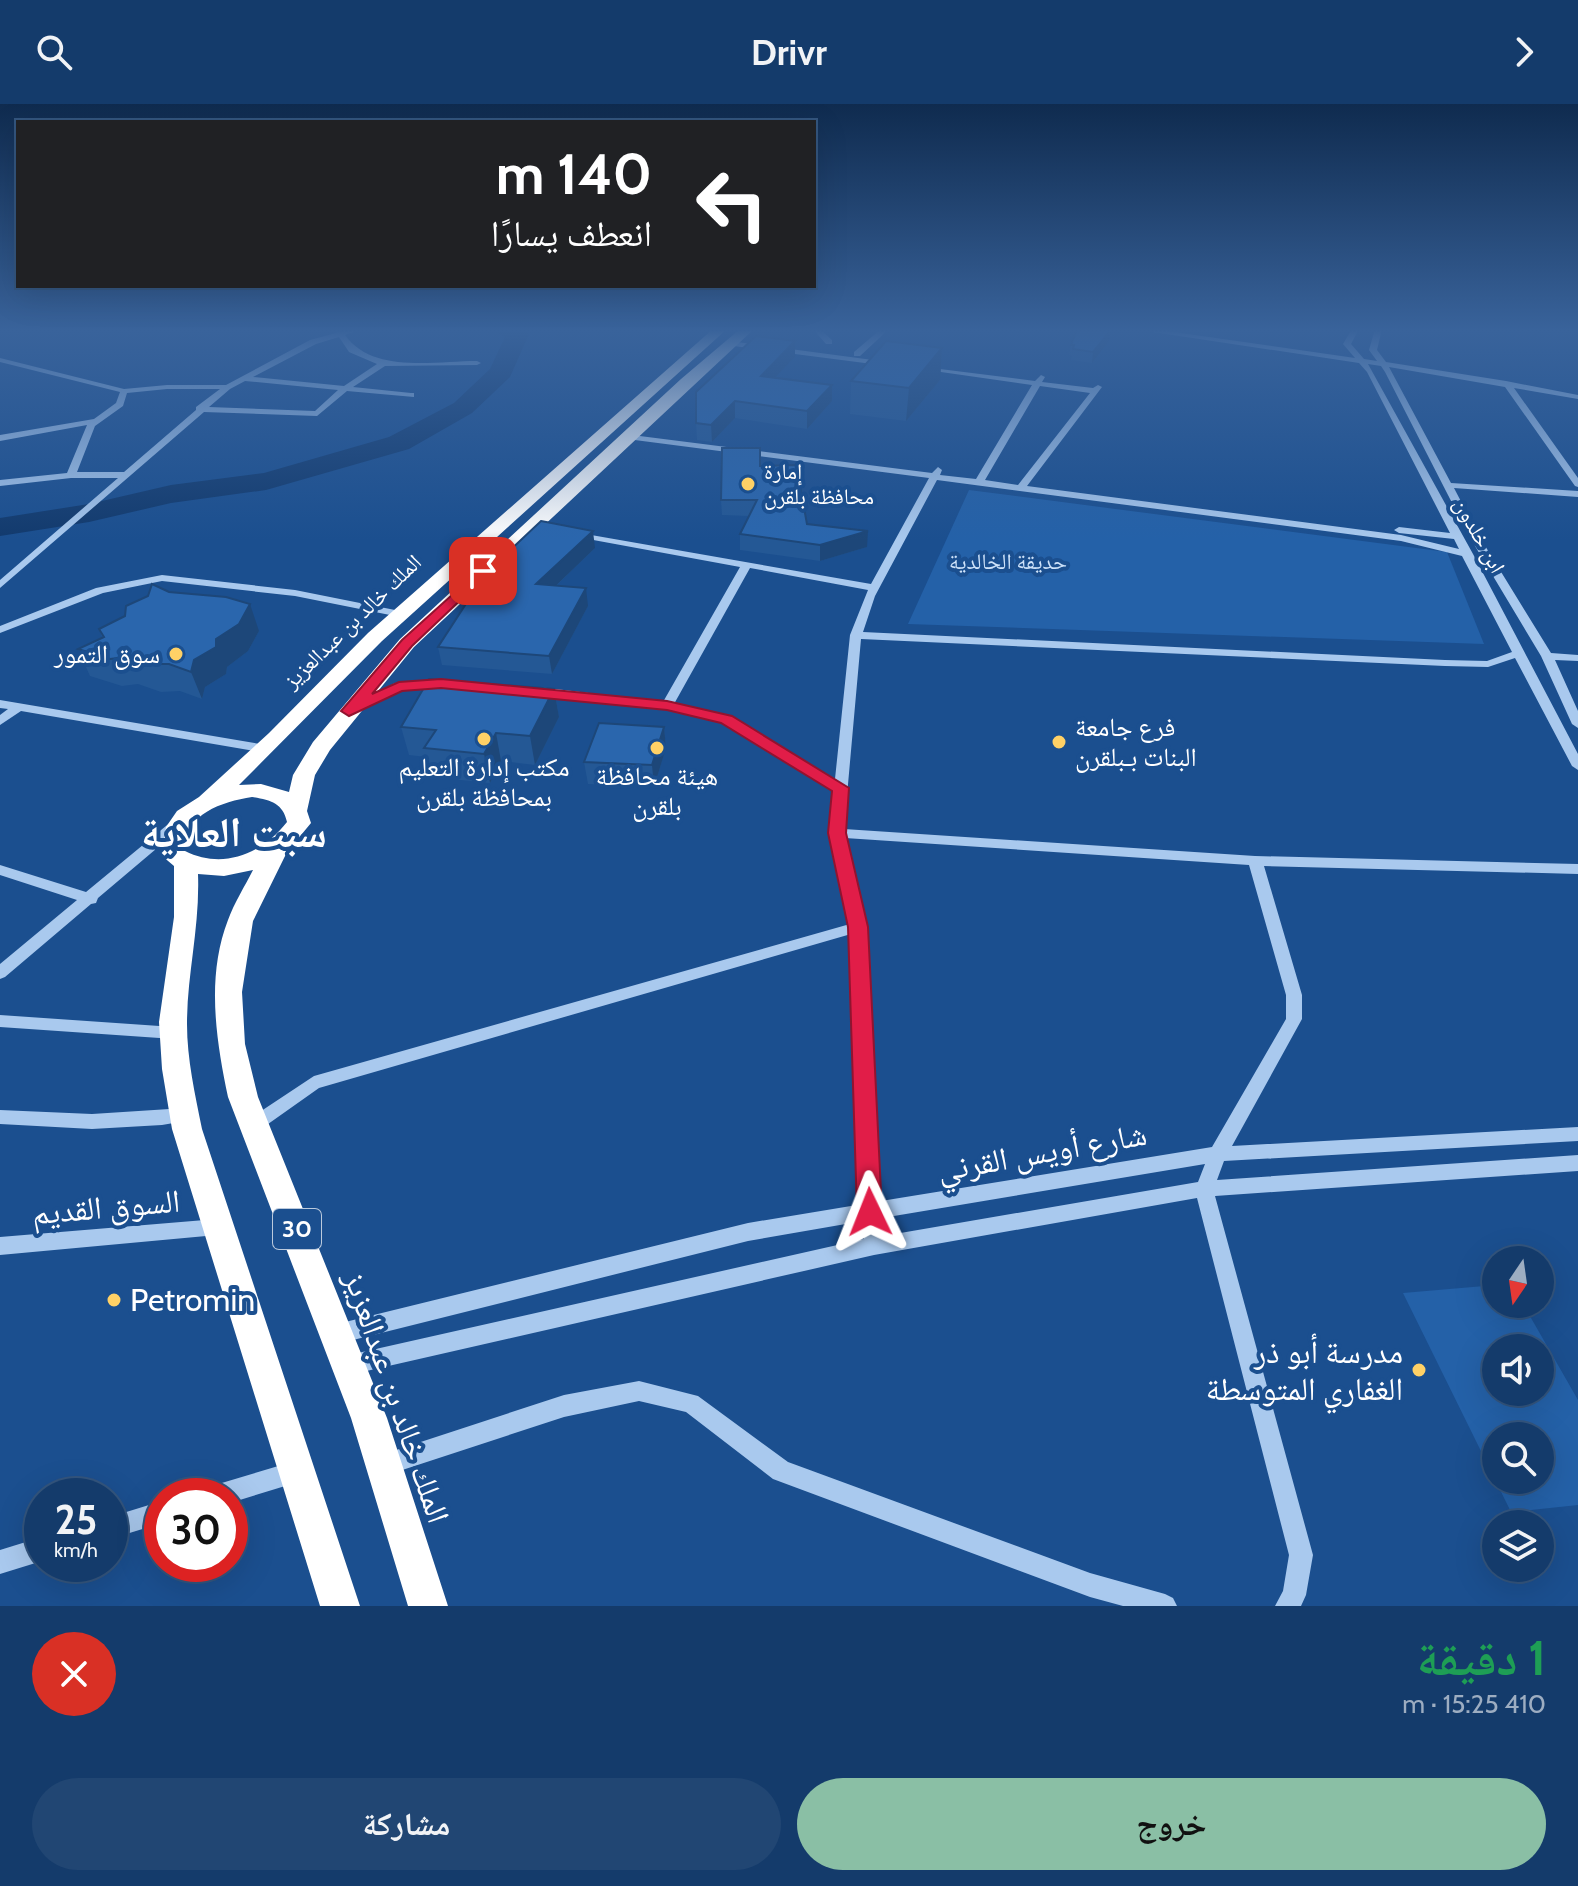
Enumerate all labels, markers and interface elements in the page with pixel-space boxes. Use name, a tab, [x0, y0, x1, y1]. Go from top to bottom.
icon: search	[32, 30, 76, 74]
text: Drivr	[751, 30, 827, 74]
icon: forward	[1502, 30, 1546, 74]
text: 140 m	[496, 140, 652, 208]
icon: left	[680, 152, 784, 256]
text: انعطف يسارًا	[491, 211, 652, 255]
place label: إمارة محافظة بلقرن	[764, 458, 874, 510]
marker: إمارة محافظة بلقرن	[739, 475, 757, 493]
street label: ابن خلدون	[1448, 493, 1511, 578]
pin	[449, 537, 517, 605]
park label: حديقة الخالدية	[949, 548, 1067, 575]
street label: الملك خالد بن عبدالعزيز	[277, 549, 427, 695]
icon: arrive	[461, 549, 505, 593]
place label: سوق التمور	[53, 638, 160, 670]
marker: سوق التمور	[167, 645, 185, 663]
place label: فرع جامعة البنات بـبلقرن	[1075, 711, 1197, 773]
marker: مكتب إدارة التعليم بمحافظة بلقرن	[475, 730, 493, 748]
marker: فرع جامعة البنات بـبلقرن	[1050, 733, 1068, 751]
marker: هيئة محافظة بلقرن	[648, 739, 666, 757]
place label: مكتب إدارة التعليم بمحافظة بلقرن	[398, 751, 570, 813]
place label: هيئة محافظة بلقرن	[596, 760, 718, 822]
district label: سبت العلاية	[141, 806, 327, 858]
street label: شارع أويس القرني	[934, 1114, 1151, 1195]
position arrow	[828, 1170, 912, 1254]
street label: السوق القديم	[30, 1181, 182, 1234]
road number: 30	[273, 1209, 321, 1249]
north arrow	[1482, 1246, 1554, 1318]
map controls	[1482, 1246, 1554, 1582]
street label: الملك خالد بن عبدالعزيز	[335, 1265, 459, 1528]
place label: Petromin	[130, 1280, 255, 1319]
marker: Petromin	[105, 1291, 123, 1309]
place label: مدرسة أبو ذر الغفاري المتوسطة	[1206, 1332, 1403, 1414]
button: sound	[1482, 1334, 1554, 1406]
marker: مدرسة أبو ذر الغفاري المتوسطة	[1410, 1361, 1428, 1379]
button: search	[1482, 1422, 1554, 1494]
speed limit sign: 30	[144, 1478, 248, 1582]
text: 25	[55, 1495, 97, 1544]
button: layers	[1482, 1510, 1554, 1582]
text: km/h	[54, 1538, 98, 1562]
text: 1 دقيقة	[1417, 1629, 1546, 1687]
button: close	[32, 1632, 116, 1716]
text: 410 m · 15:25	[1402, 1688, 1546, 1720]
button: مشاركة	[32, 1778, 781, 1870]
button: خروج	[797, 1778, 1546, 1870]

